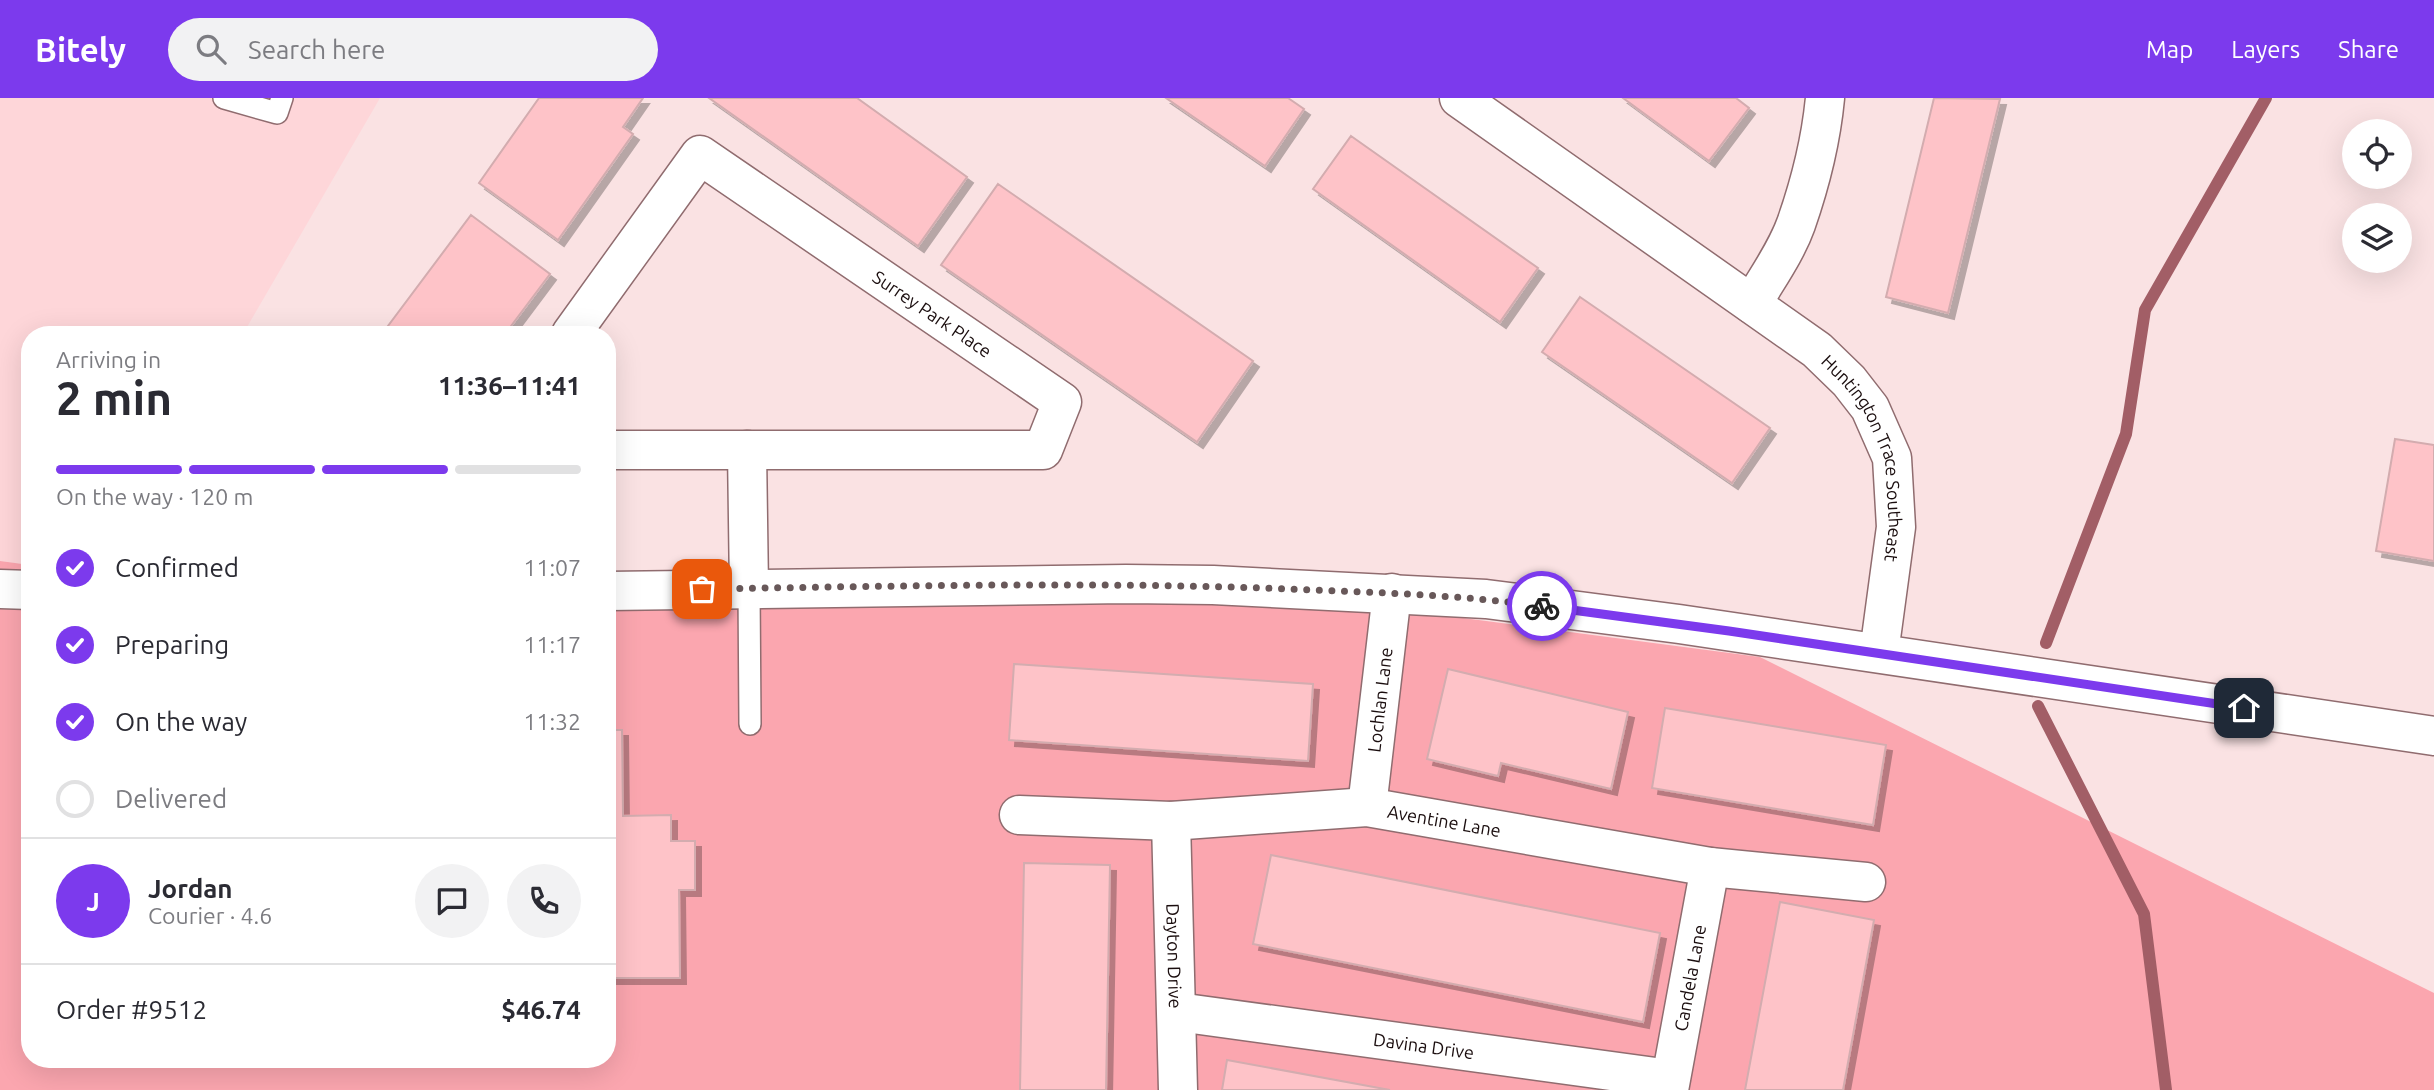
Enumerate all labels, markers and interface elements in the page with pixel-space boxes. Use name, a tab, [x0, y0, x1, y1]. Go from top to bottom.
search box	[168, 18, 658, 81]
icon: search	[192, 30, 230, 68]
text: Bitely	[35, 31, 126, 68]
text: Search here	[248, 35, 385, 64]
text: Map	[2146, 36, 2193, 63]
text: Layers	[2231, 36, 2300, 63]
text: Share	[2338, 36, 2399, 63]
map controls	[2342, 119, 2412, 273]
button: locate	[2342, 119, 2412, 189]
button: layers	[2342, 203, 2412, 273]
street label: Surrey Park Place	[869, 266, 995, 361]
text: Arriving in	[56, 347, 161, 372]
street label: Huntington Trace Southeast	[1818, 350, 1906, 563]
text: 11:36–11:41	[438, 371, 581, 400]
text: 2 min	[56, 372, 172, 424]
text: On the way · 120 m	[56, 484, 253, 509]
icon: check	[56, 549, 94, 587]
text: Confirmed	[115, 553, 239, 582]
text: 11:07	[523, 555, 581, 580]
pin	[672, 559, 732, 619]
icon: bag	[683, 570, 721, 608]
courier	[1507, 571, 1577, 641]
icon: bike	[1523, 587, 1561, 625]
icon: check	[56, 626, 94, 664]
text: Preparing	[115, 630, 229, 659]
text: 11:17	[523, 632, 581, 657]
street label: Lochlan Lane	[1363, 646, 1396, 753]
pin	[2214, 678, 2274, 738]
icon: home	[2225, 689, 2263, 727]
icon: check	[56, 703, 94, 741]
text: On the way	[115, 707, 247, 736]
text: 11:32	[523, 709, 581, 734]
text: Delivered	[115, 784, 227, 813]
street label: Aventine Lane	[1386, 801, 1503, 840]
button: chat	[415, 864, 489, 938]
button: phone	[507, 864, 581, 938]
text: Jordan	[148, 874, 233, 903]
text: J	[86, 887, 100, 916]
text: Courier · 4.6	[148, 903, 272, 928]
street label: Dayton Drive	[1163, 903, 1186, 1009]
street label: Candela Lane	[1670, 923, 1709, 1033]
text: Order #9512	[56, 995, 207, 1024]
text: $46.74	[501, 995, 581, 1024]
street label: Davina Drive	[1372, 1029, 1475, 1062]

